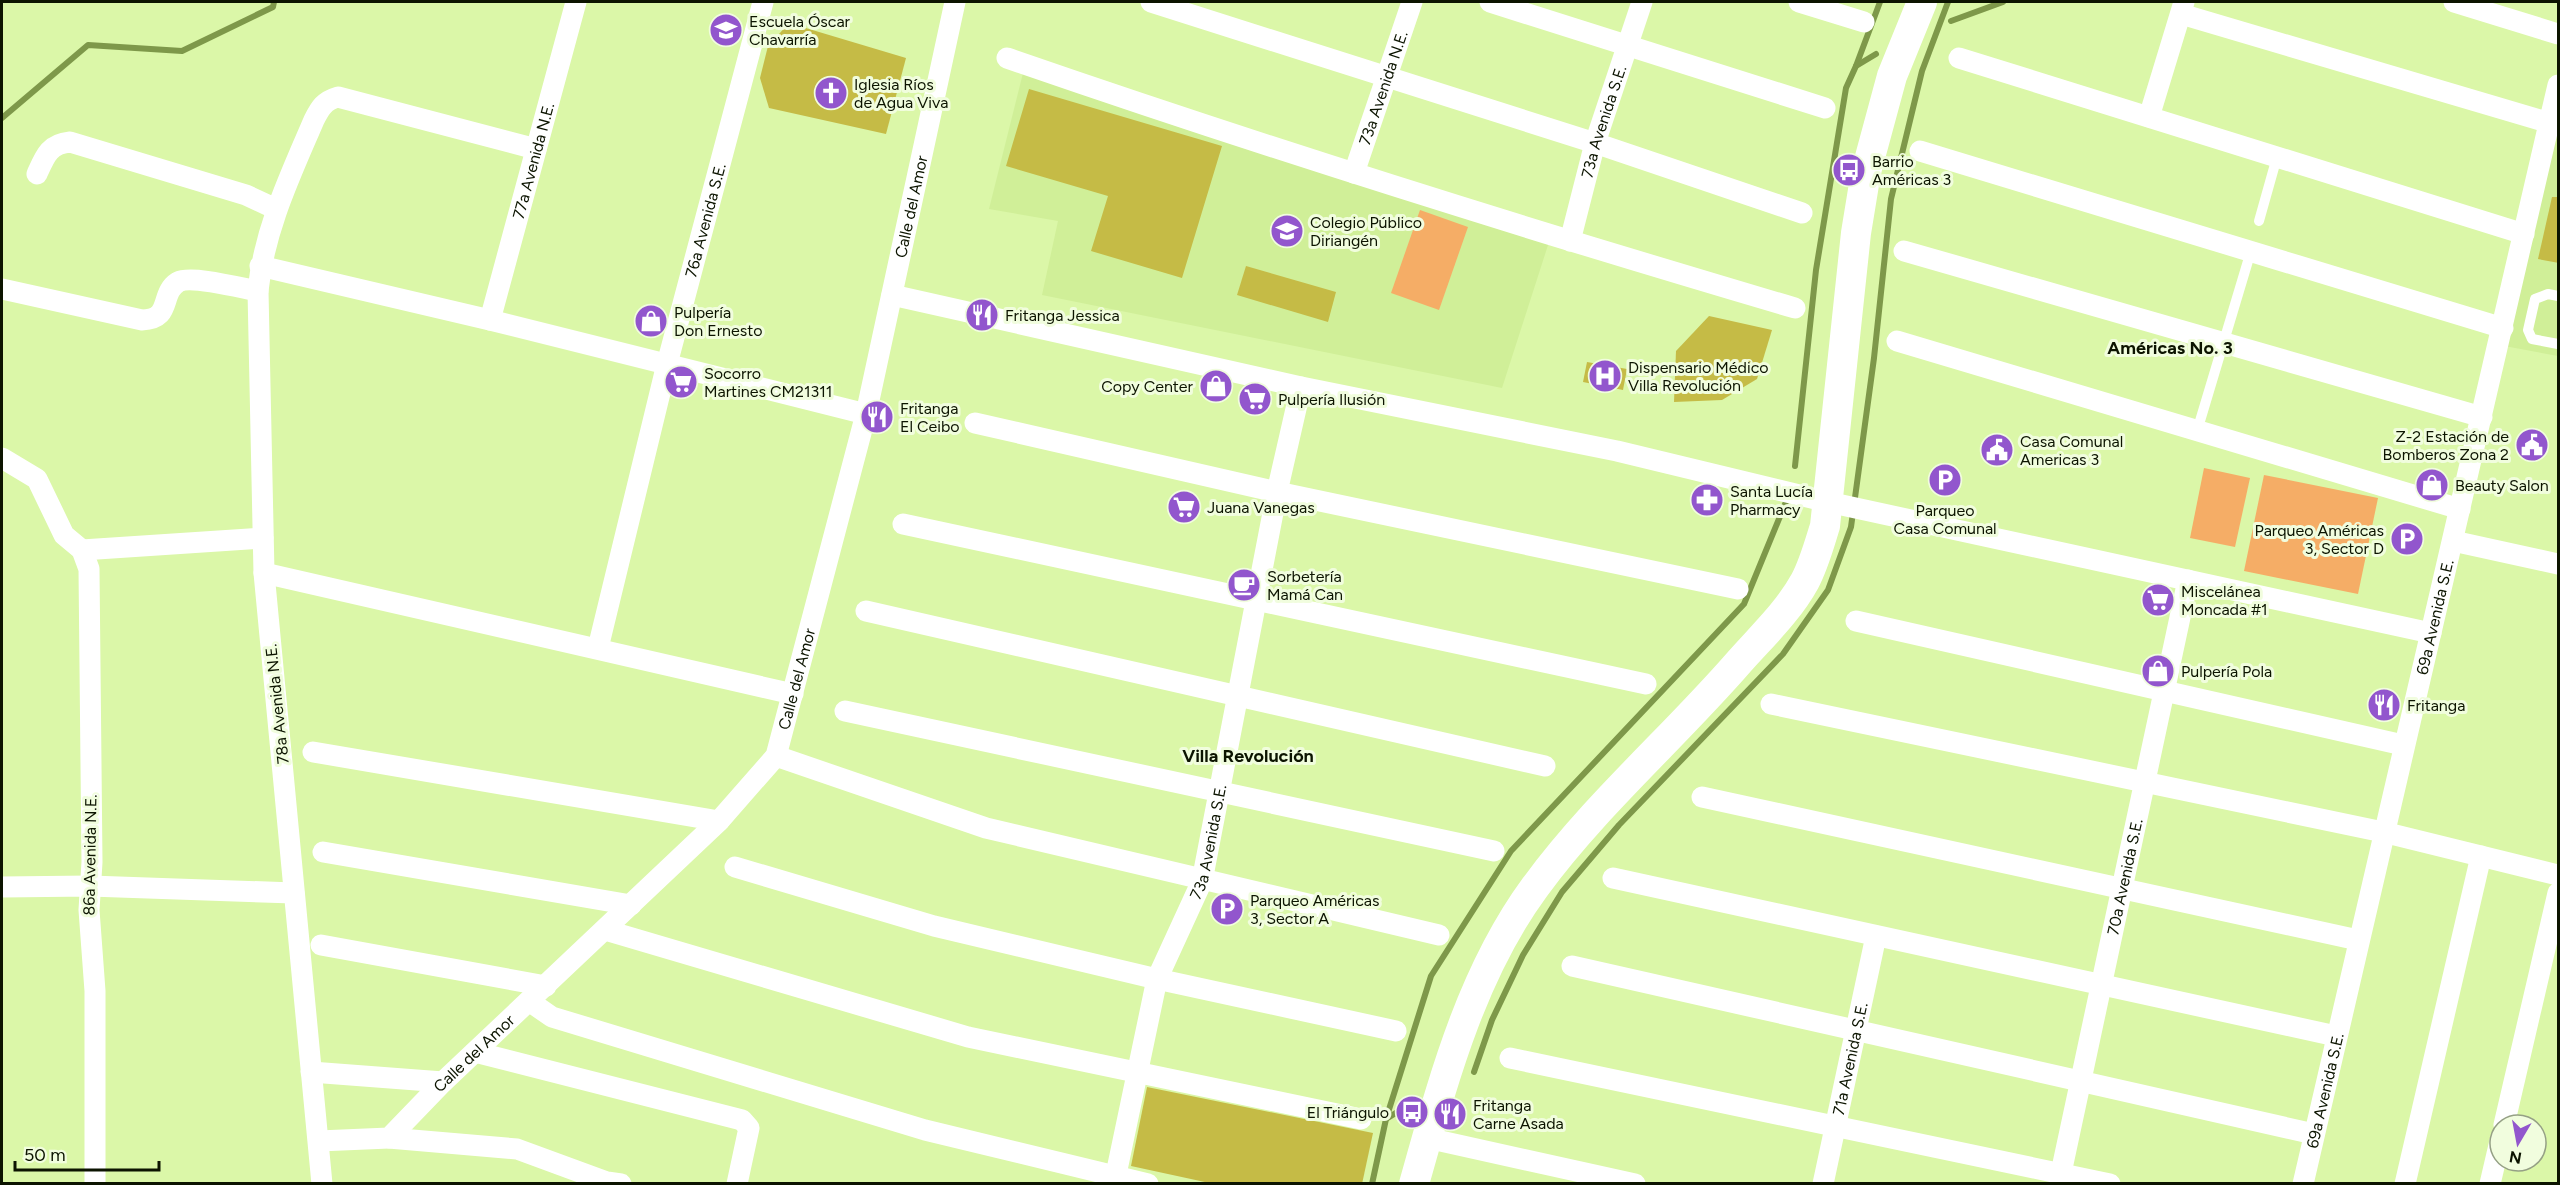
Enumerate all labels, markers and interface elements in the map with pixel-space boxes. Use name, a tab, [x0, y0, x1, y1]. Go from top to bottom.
school or university icon: Escuela Óscar Chavarría	[708, 12, 744, 48]
place label: Escuela Óscar Chavarría	[749, 12, 851, 49]
street label: 73a Avenida N.E.	[1355, 28, 1411, 147]
street label: 73a Avenida S.E.	[1577, 63, 1630, 180]
church icon: Iglesia Ríos de Agua Viva	[813, 75, 849, 111]
place label: Iglesia Ríos de Agua Viva	[854, 75, 948, 112]
street label: 77a Avenida N.E.	[508, 101, 558, 221]
bus stop icon: Barrio Américas 3	[1831, 152, 1867, 188]
place label: Barrio Américas 3	[1872, 152, 1951, 189]
street label: Calle del Amor	[891, 153, 931, 260]
street label: 76a Avenida S.E.	[681, 161, 729, 279]
school or university icon: Colegio Público Diriangén	[1269, 213, 1305, 249]
place label: Colegio Público Diriangén	[1310, 213, 1422, 250]
restaurant icon: Fritanga Jessica	[964, 297, 1000, 333]
shop icon: Pulpería Don Ernesto	[633, 303, 669, 339]
place label: Pulpería Don Ernesto	[674, 303, 762, 340]
place label: Fritanga Jessica	[1005, 306, 1120, 325]
district label: Américas No. 3	[2107, 337, 2233, 359]
hospital icon: Dispensario Médico Villa Revolución	[1587, 358, 1623, 394]
place label: Dispensario Médico Villa Revolución	[1628, 358, 1769, 395]
supermarket icon: Socorro Martines CM21311	[663, 364, 699, 400]
place label: Socorro Martines CM21311	[704, 364, 832, 401]
shop icon: Copy Center	[1198, 368, 1234, 404]
place label: Copy Center	[1101, 377, 1194, 396]
supermarket icon: Pulpería Ilusión	[1237, 381, 1273, 417]
place label: Pulpería Ilusión	[1278, 390, 1385, 409]
restaurant icon: Fritanga El Ceibo	[859, 399, 895, 435]
place label: Fritanga El Ceibo	[900, 399, 960, 436]
place label: Z-2 Estación de Bomberos Zona 2	[2383, 427, 2509, 464]
public building icon: Z-2 Estación de Bomberos Zona 2	[2514, 427, 2550, 463]
public building icon: Casa Comunal Americas 3	[1979, 432, 2015, 468]
place label: Casa Comunal Americas 3	[2020, 432, 2123, 469]
parking icon: Parqueo Casa Comunal	[1927, 462, 1963, 498]
shop icon: Beauty Salon	[2414, 467, 2450, 503]
place label: Beauty Salon	[2455, 476, 2549, 495]
pharmacy icon: Santa Lucía Pharmacy	[1689, 482, 1725, 518]
place label: Santa Lucía Pharmacy	[1730, 482, 1813, 519]
supermarket icon: Juana Vanegas	[1166, 489, 1202, 525]
place label: Juana Vanegas	[1207, 498, 1315, 517]
place label: Parqueo Casa Comunal	[1893, 501, 1997, 538]
place label: Parqueo Américas 3, Sector D	[2255, 521, 2384, 558]
parking icon: Parqueo Américas 3, Sector D	[2389, 521, 2425, 557]
street label: 69a Avenida S.E.	[2412, 557, 2457, 677]
cafe icon: Sorbetería Mamá Can	[1226, 567, 1262, 603]
place label: Sorbetería Mamá Can	[1267, 567, 1343, 604]
supermarket icon: Miscelánea Moncada #1	[2140, 582, 2176, 618]
place label: Miscelánea Moncada #1	[2181, 582, 2268, 619]
street label: Calle del Amor	[774, 625, 819, 732]
street label: 78a Avenida N.E.	[261, 643, 293, 765]
shop icon: Pulpería Pola	[2140, 653, 2176, 689]
place label: Pulpería Pola	[2181, 662, 2272, 681]
restaurant icon: Fritanga	[2366, 687, 2402, 723]
place label: Fritanga	[2407, 696, 2465, 715]
district label: Villa Revolución	[1182, 745, 1314, 767]
street label: 73a Avenida S.E.	[1185, 783, 1230, 902]
street label: 86a Avenida N.E.	[79, 794, 101, 916]
street label: 70a Avenida S.E.	[2103, 817, 2146, 937]
parking icon: Parqueo Américas 3, Sector A	[1209, 891, 1245, 927]
place label: Parqueo Américas 3, Sector A	[1250, 891, 1379, 928]
street label: 71a Avenida S.E.	[1828, 1001, 1871, 1117]
street label: Calle del Amor	[429, 1010, 518, 1096]
street label: 69a Avenida S.E.	[2302, 1031, 2347, 1150]
bus stop icon: El Triángulo	[1394, 1094, 1430, 1130]
restaurant icon: Fritanga Carne Asada	[1432, 1096, 1468, 1132]
place label: Fritanga Carne Asada	[1473, 1096, 1564, 1133]
place label: El Triángulo	[1307, 1103, 1389, 1122]
north arrow	[2488, 1113, 2548, 1173]
scale bar	[15, 1134, 159, 1172]
text: 50 m	[24, 1144, 66, 1166]
text: N	[2508, 1147, 2523, 1168]

